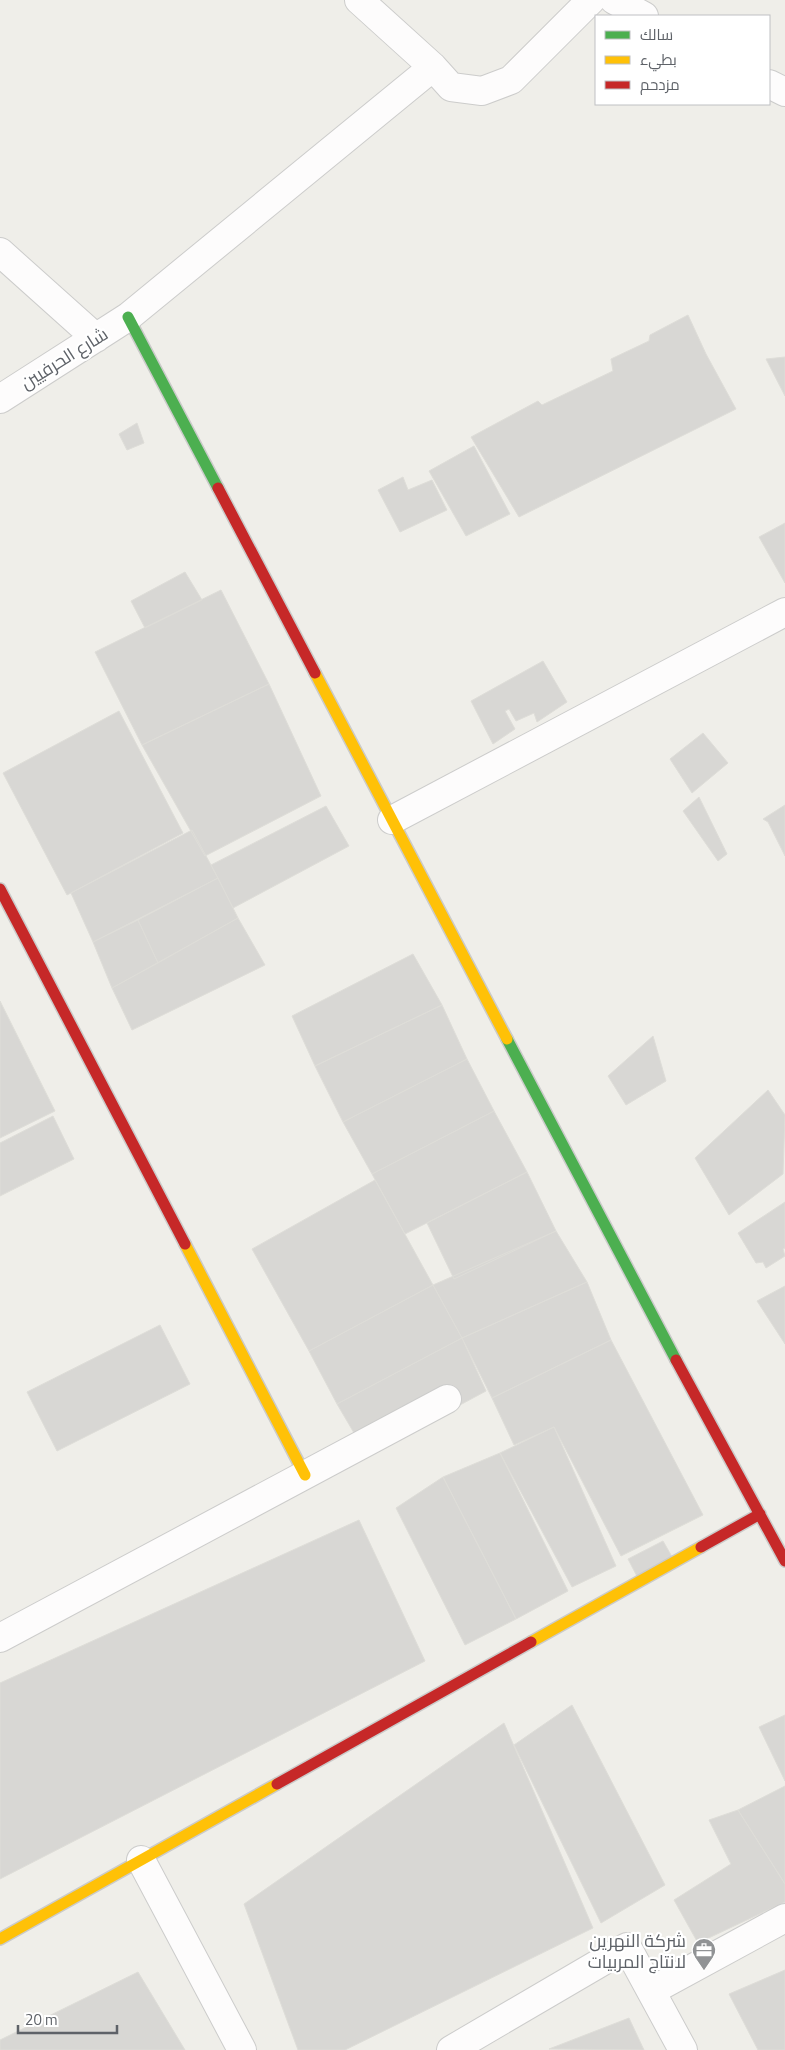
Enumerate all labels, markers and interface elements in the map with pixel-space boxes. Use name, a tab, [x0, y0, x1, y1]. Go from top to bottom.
legend	[595, 15, 770, 105]
text: سالك	[640, 23, 673, 46]
text: بطيء	[640, 48, 677, 72]
text: مزدحم	[640, 73, 680, 96]
street label: شارع الحرفيين	[15, 320, 113, 396]
place label: شركة النهرين لانتاج المربيات	[588, 1927, 686, 1975]
office icon: شركة النهرين لانتاج المربيات	[691, 1937, 717, 1971]
scale bar	[18, 2002, 116, 2034]
text: 20 m	[25, 2008, 58, 2031]

